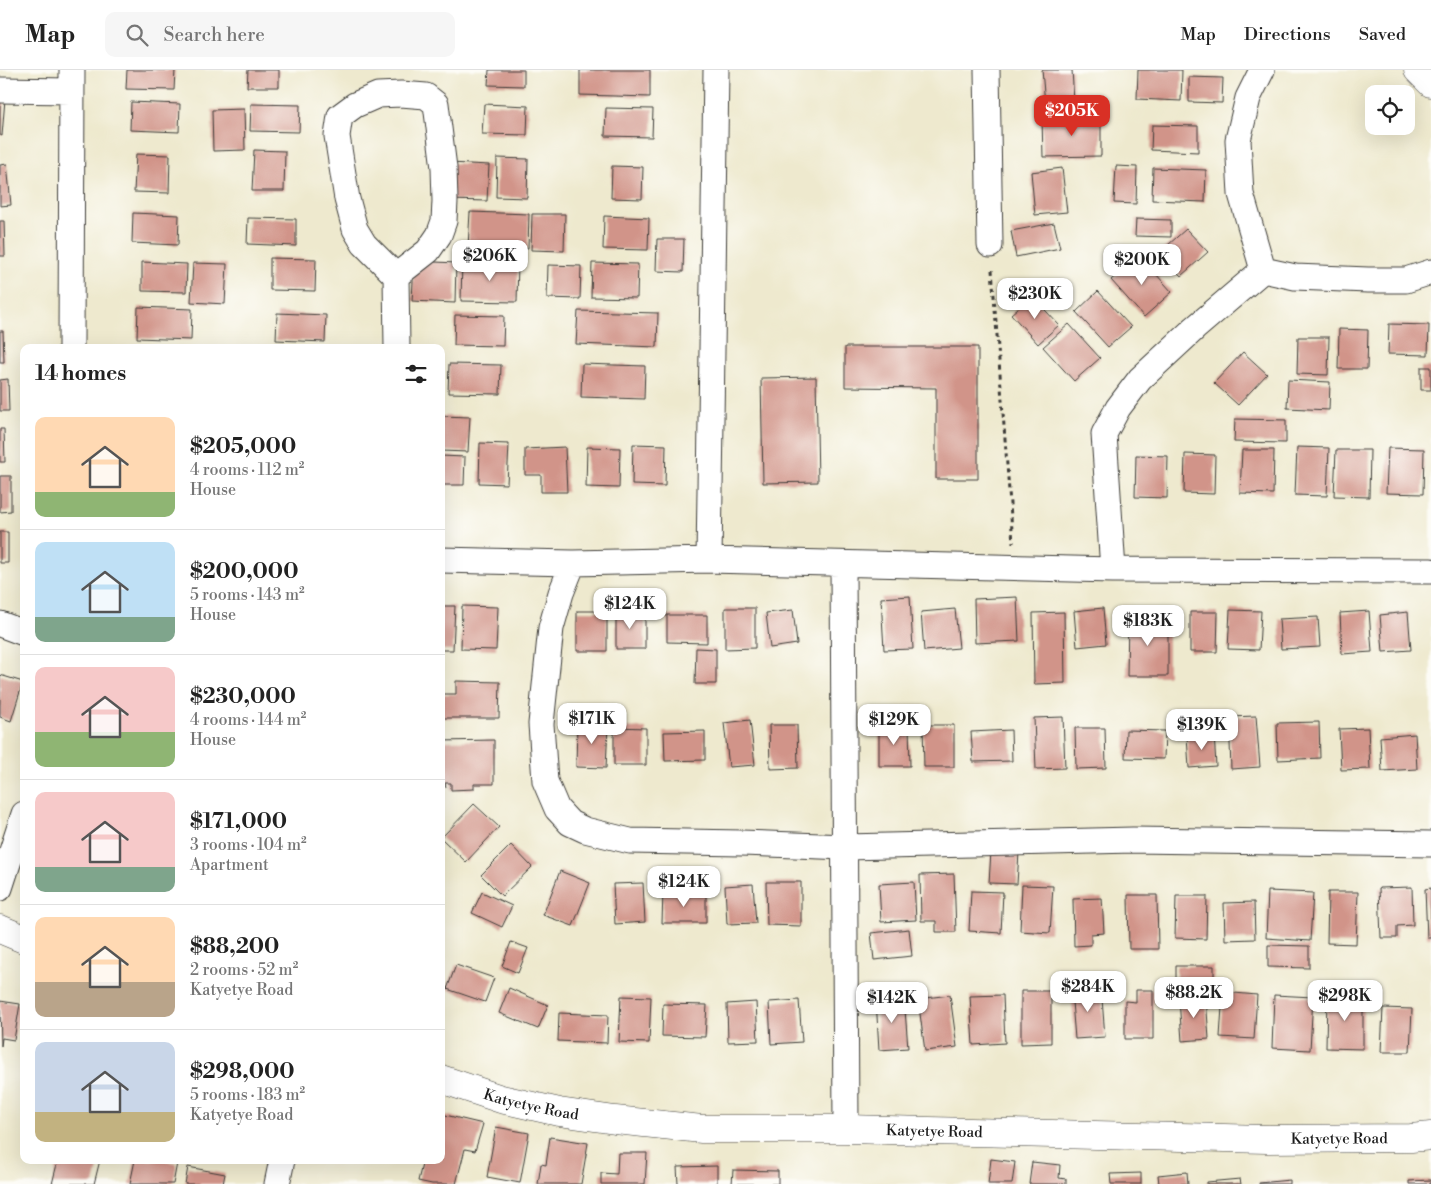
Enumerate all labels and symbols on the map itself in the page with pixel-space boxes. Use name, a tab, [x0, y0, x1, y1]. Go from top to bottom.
pin: $205K	[1037, 94, 1107, 137]
pin: $206K	[455, 240, 525, 282]
pin: $200K	[1107, 244, 1177, 286]
pin: $230K	[1000, 278, 1070, 320]
pin: $124K	[595, 588, 665, 630]
pin: $183K	[1113, 604, 1183, 647]
pin: $171K	[557, 702, 627, 745]
pin: $129K	[859, 704, 929, 746]
pin: $139K	[1167, 708, 1237, 751]
pin: $124K	[649, 866, 719, 908]
pin: $284K	[1053, 970, 1123, 1013]
pin: $88.2K	[1153, 976, 1235, 1019]
pin: $298K	[1310, 980, 1380, 1022]
pin: $142K	[857, 982, 927, 1024]
street label: Katyetye Road	[481, 1085, 580, 1125]
street label: Katyetye Road	[886, 1121, 983, 1142]
street label: Katyetye Road	[1291, 1129, 1388, 1149]

